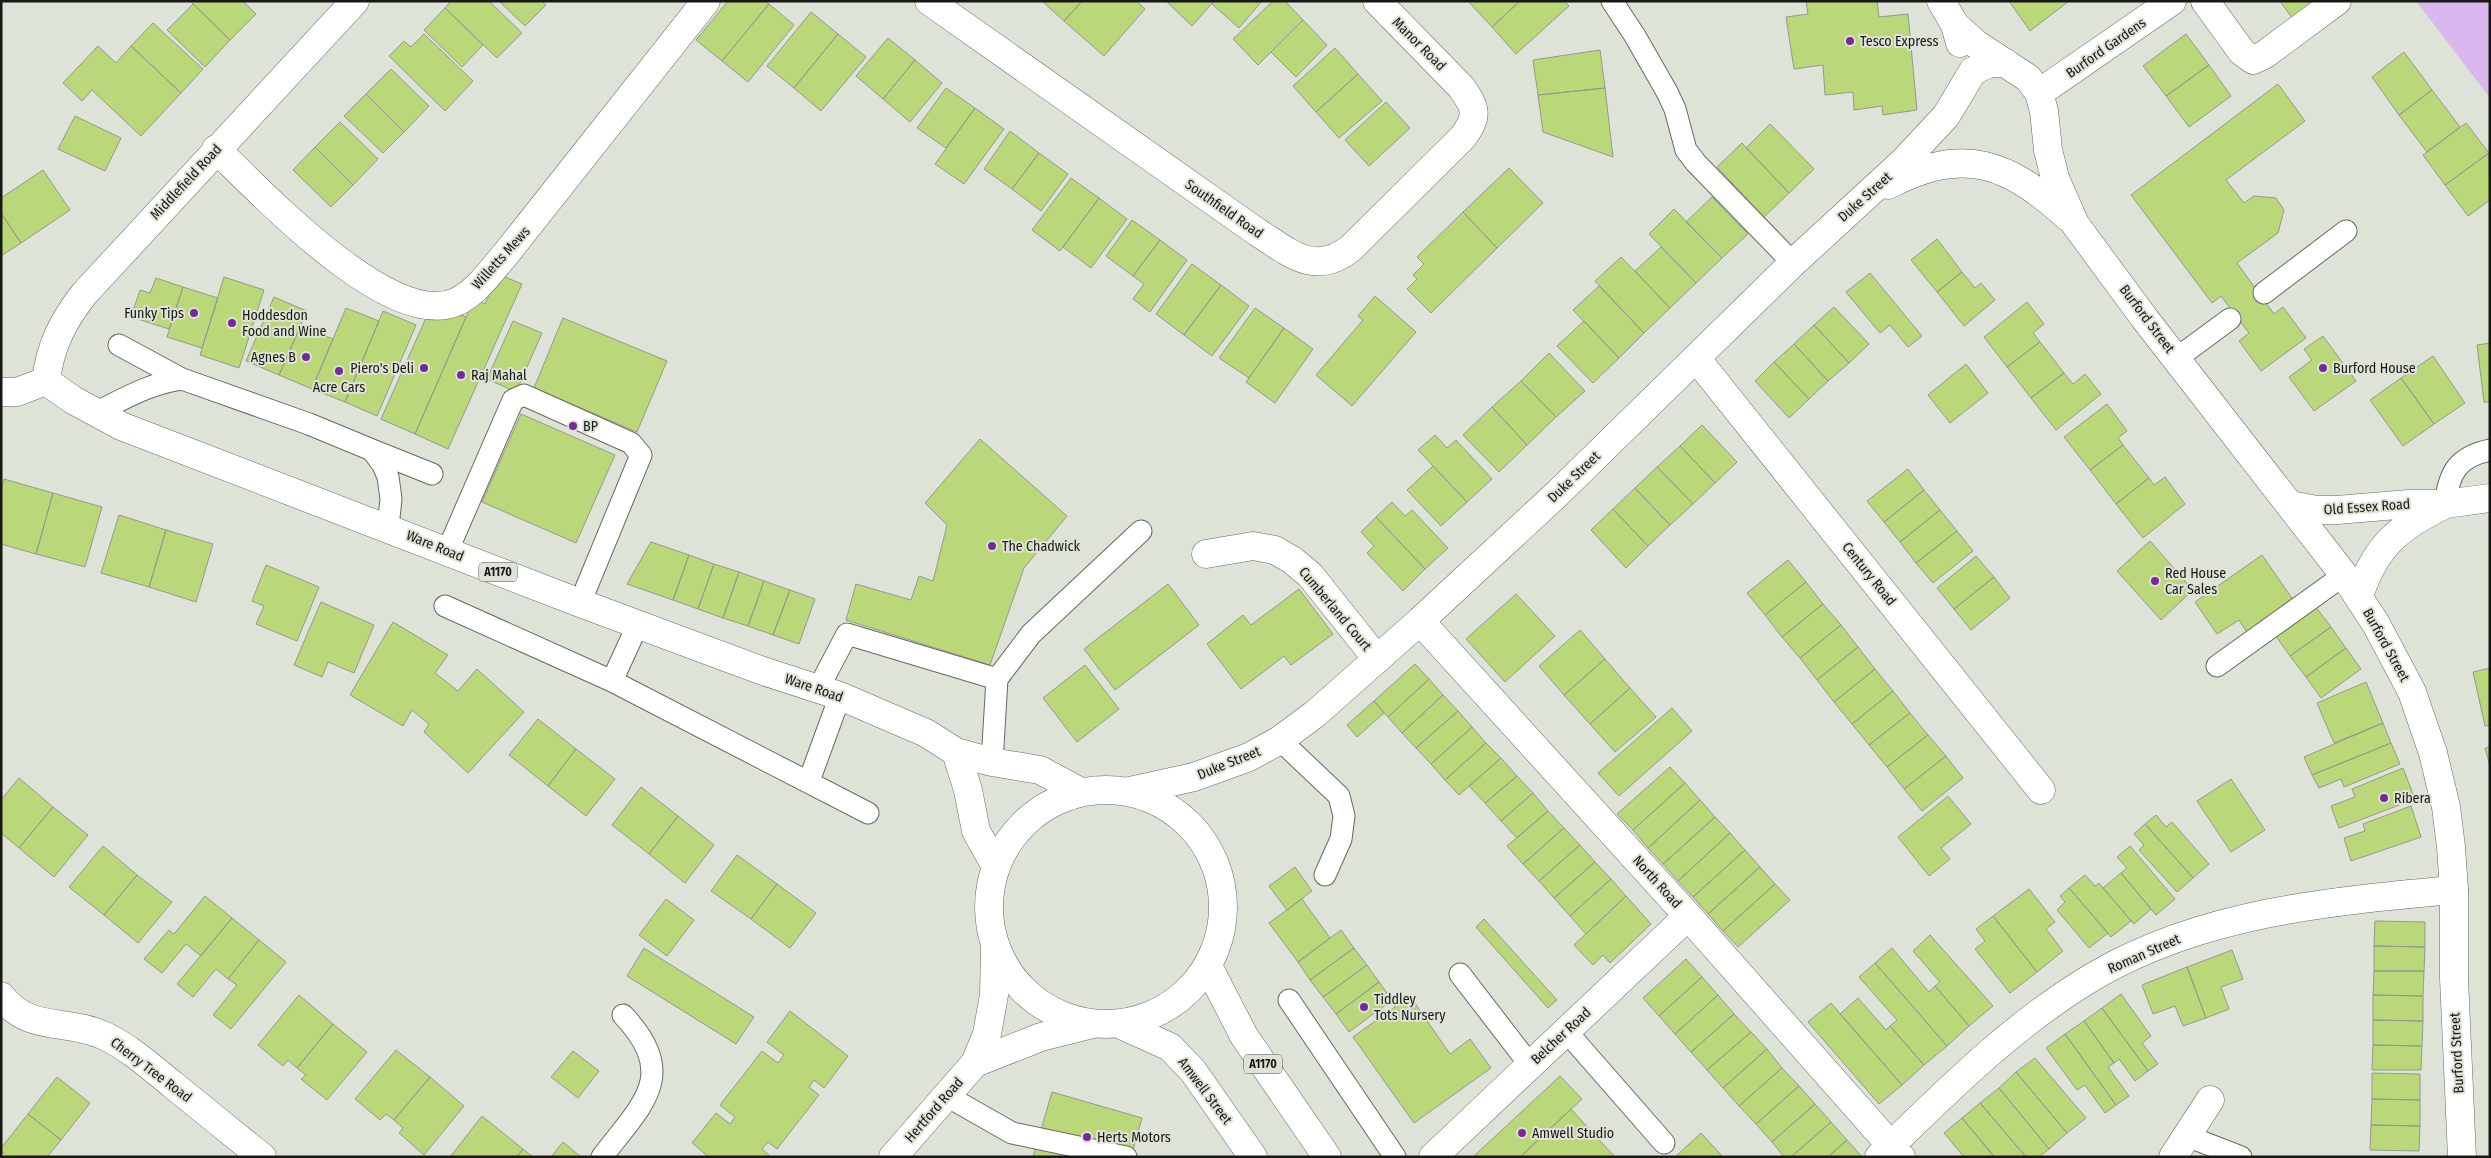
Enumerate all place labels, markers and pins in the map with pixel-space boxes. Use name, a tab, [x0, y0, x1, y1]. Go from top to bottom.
place label: Tesco Express	[1860, 33, 1938, 50]
marker: Tesco Express	[1844, 35, 1856, 47]
place label: Funky Tips	[124, 305, 184, 322]
marker: Funky Tips	[188, 307, 200, 319]
place label: Hoddesdon Food and Wine	[242, 307, 327, 340]
marker: Hoddesdon Food and Wine	[226, 317, 238, 329]
place label: Agnes B	[251, 349, 296, 366]
marker: Agnes B	[300, 351, 312, 363]
place label: Piero's Deli	[350, 360, 414, 377]
place label: Burford House	[2333, 360, 2416, 377]
marker: Piero's Deli	[418, 362, 430, 374]
marker: Burford House	[2317, 362, 2329, 374]
marker: Acre Cars	[333, 365, 345, 377]
place label: Raj Mahal	[471, 367, 527, 384]
marker: Raj Mahal	[455, 369, 467, 381]
place label: Acre Cars	[313, 379, 365, 396]
place label: BP	[583, 418, 598, 435]
marker: BP	[567, 420, 579, 432]
place label: The Chadwick	[1002, 538, 1080, 555]
marker: The Chadwick	[986, 540, 998, 552]
place label: Red House Car Sales	[2165, 565, 2226, 598]
marker: Red House Car Sales	[2149, 575, 2161, 587]
place label: Ribera	[2394, 790, 2431, 807]
marker: Ribera	[2378, 792, 2390, 804]
place label: Tiddley Tots Nursery	[1374, 991, 1446, 1024]
marker: Tiddley Tots Nursery	[1358, 1001, 1370, 1013]
place label: Amwell Studio	[1532, 1125, 1614, 1142]
marker: Amwell Studio	[1516, 1127, 1528, 1139]
place label: Herts Motors	[1097, 1129, 1171, 1146]
marker: Herts Motors	[1081, 1131, 1093, 1143]

